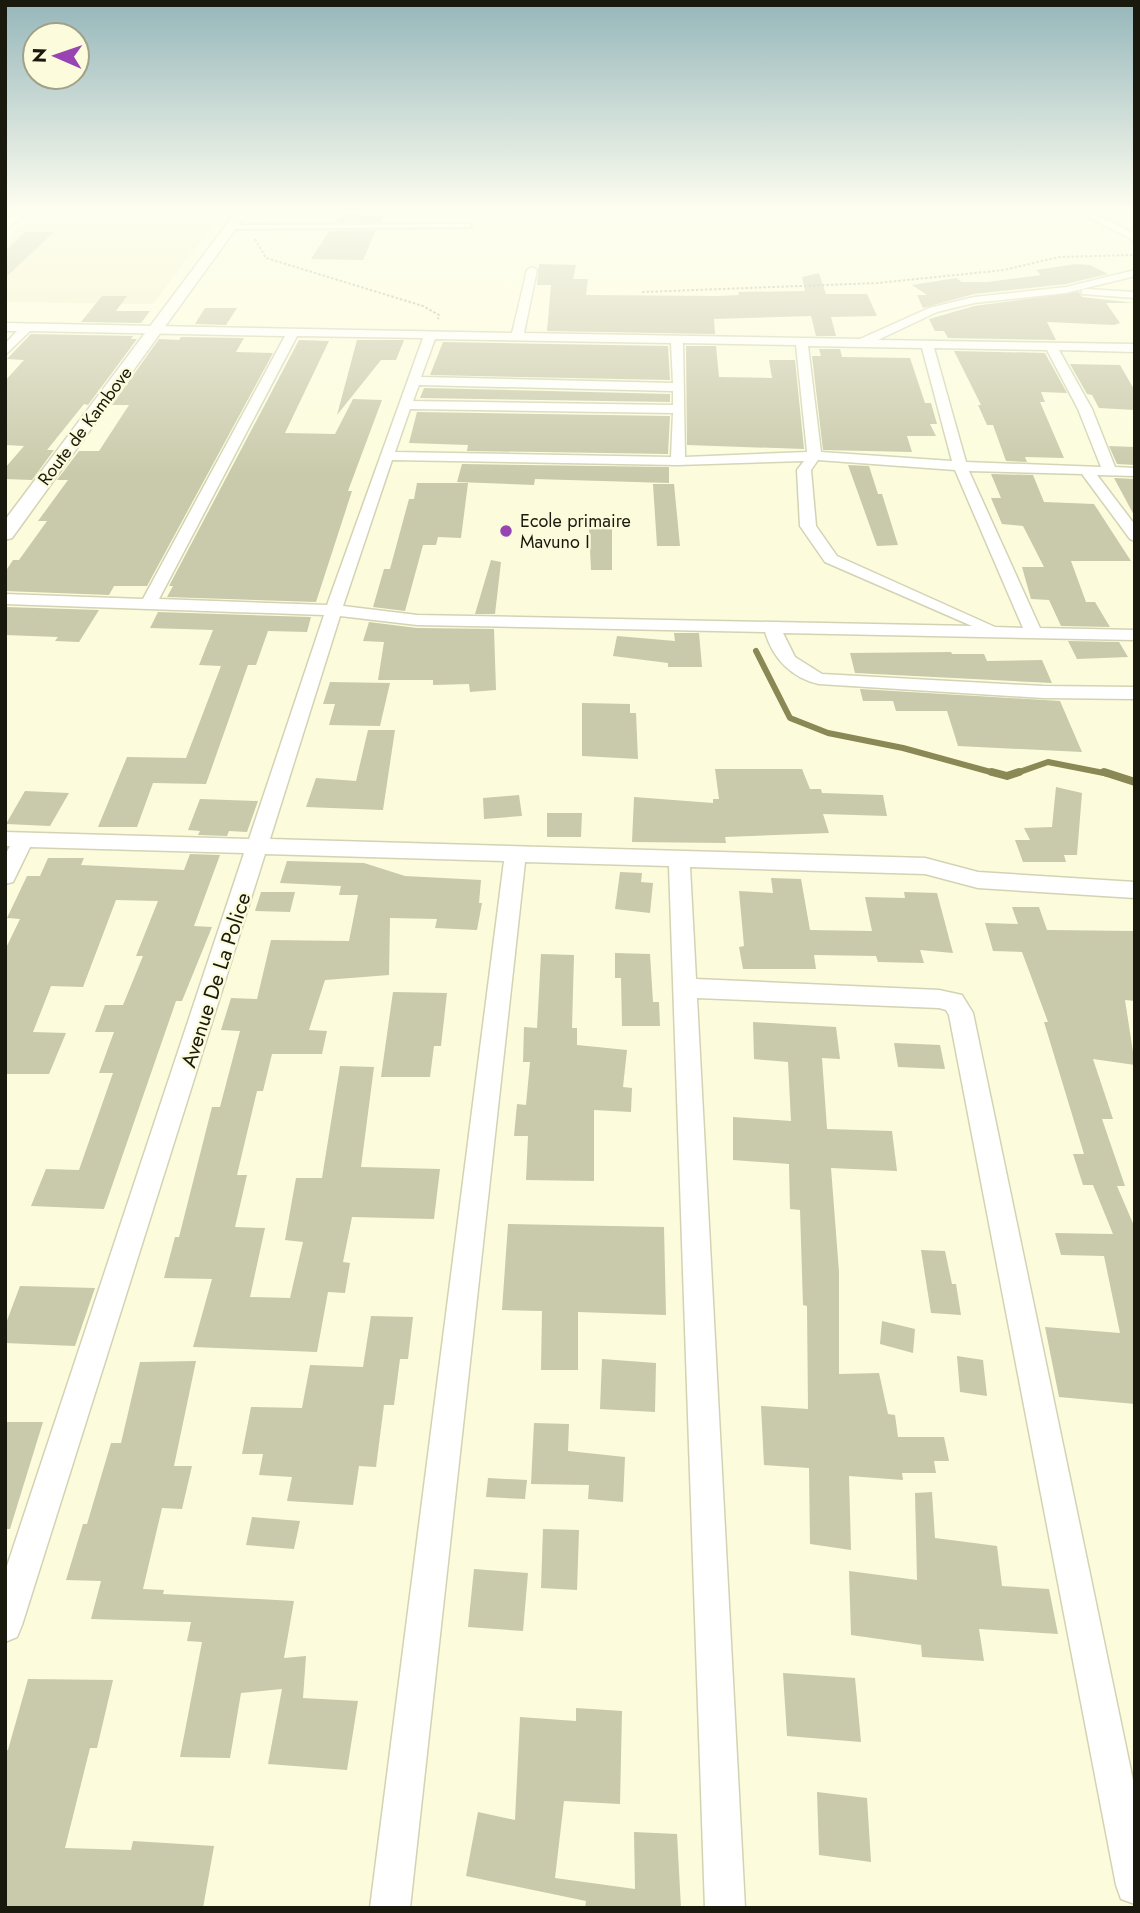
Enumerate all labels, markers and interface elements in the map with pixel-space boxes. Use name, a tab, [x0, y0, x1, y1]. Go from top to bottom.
north arrow	[21, 21, 91, 91]
text: N	[26, 47, 53, 63]
street label: Route de Kambove	[32, 361, 138, 491]
place label: Ecole primaire Mavuno I	[520, 508, 631, 555]
marker: Ecole primaire Mavuno I	[498, 523, 514, 539]
street label: Avenue De La Police	[174, 888, 259, 1071]

